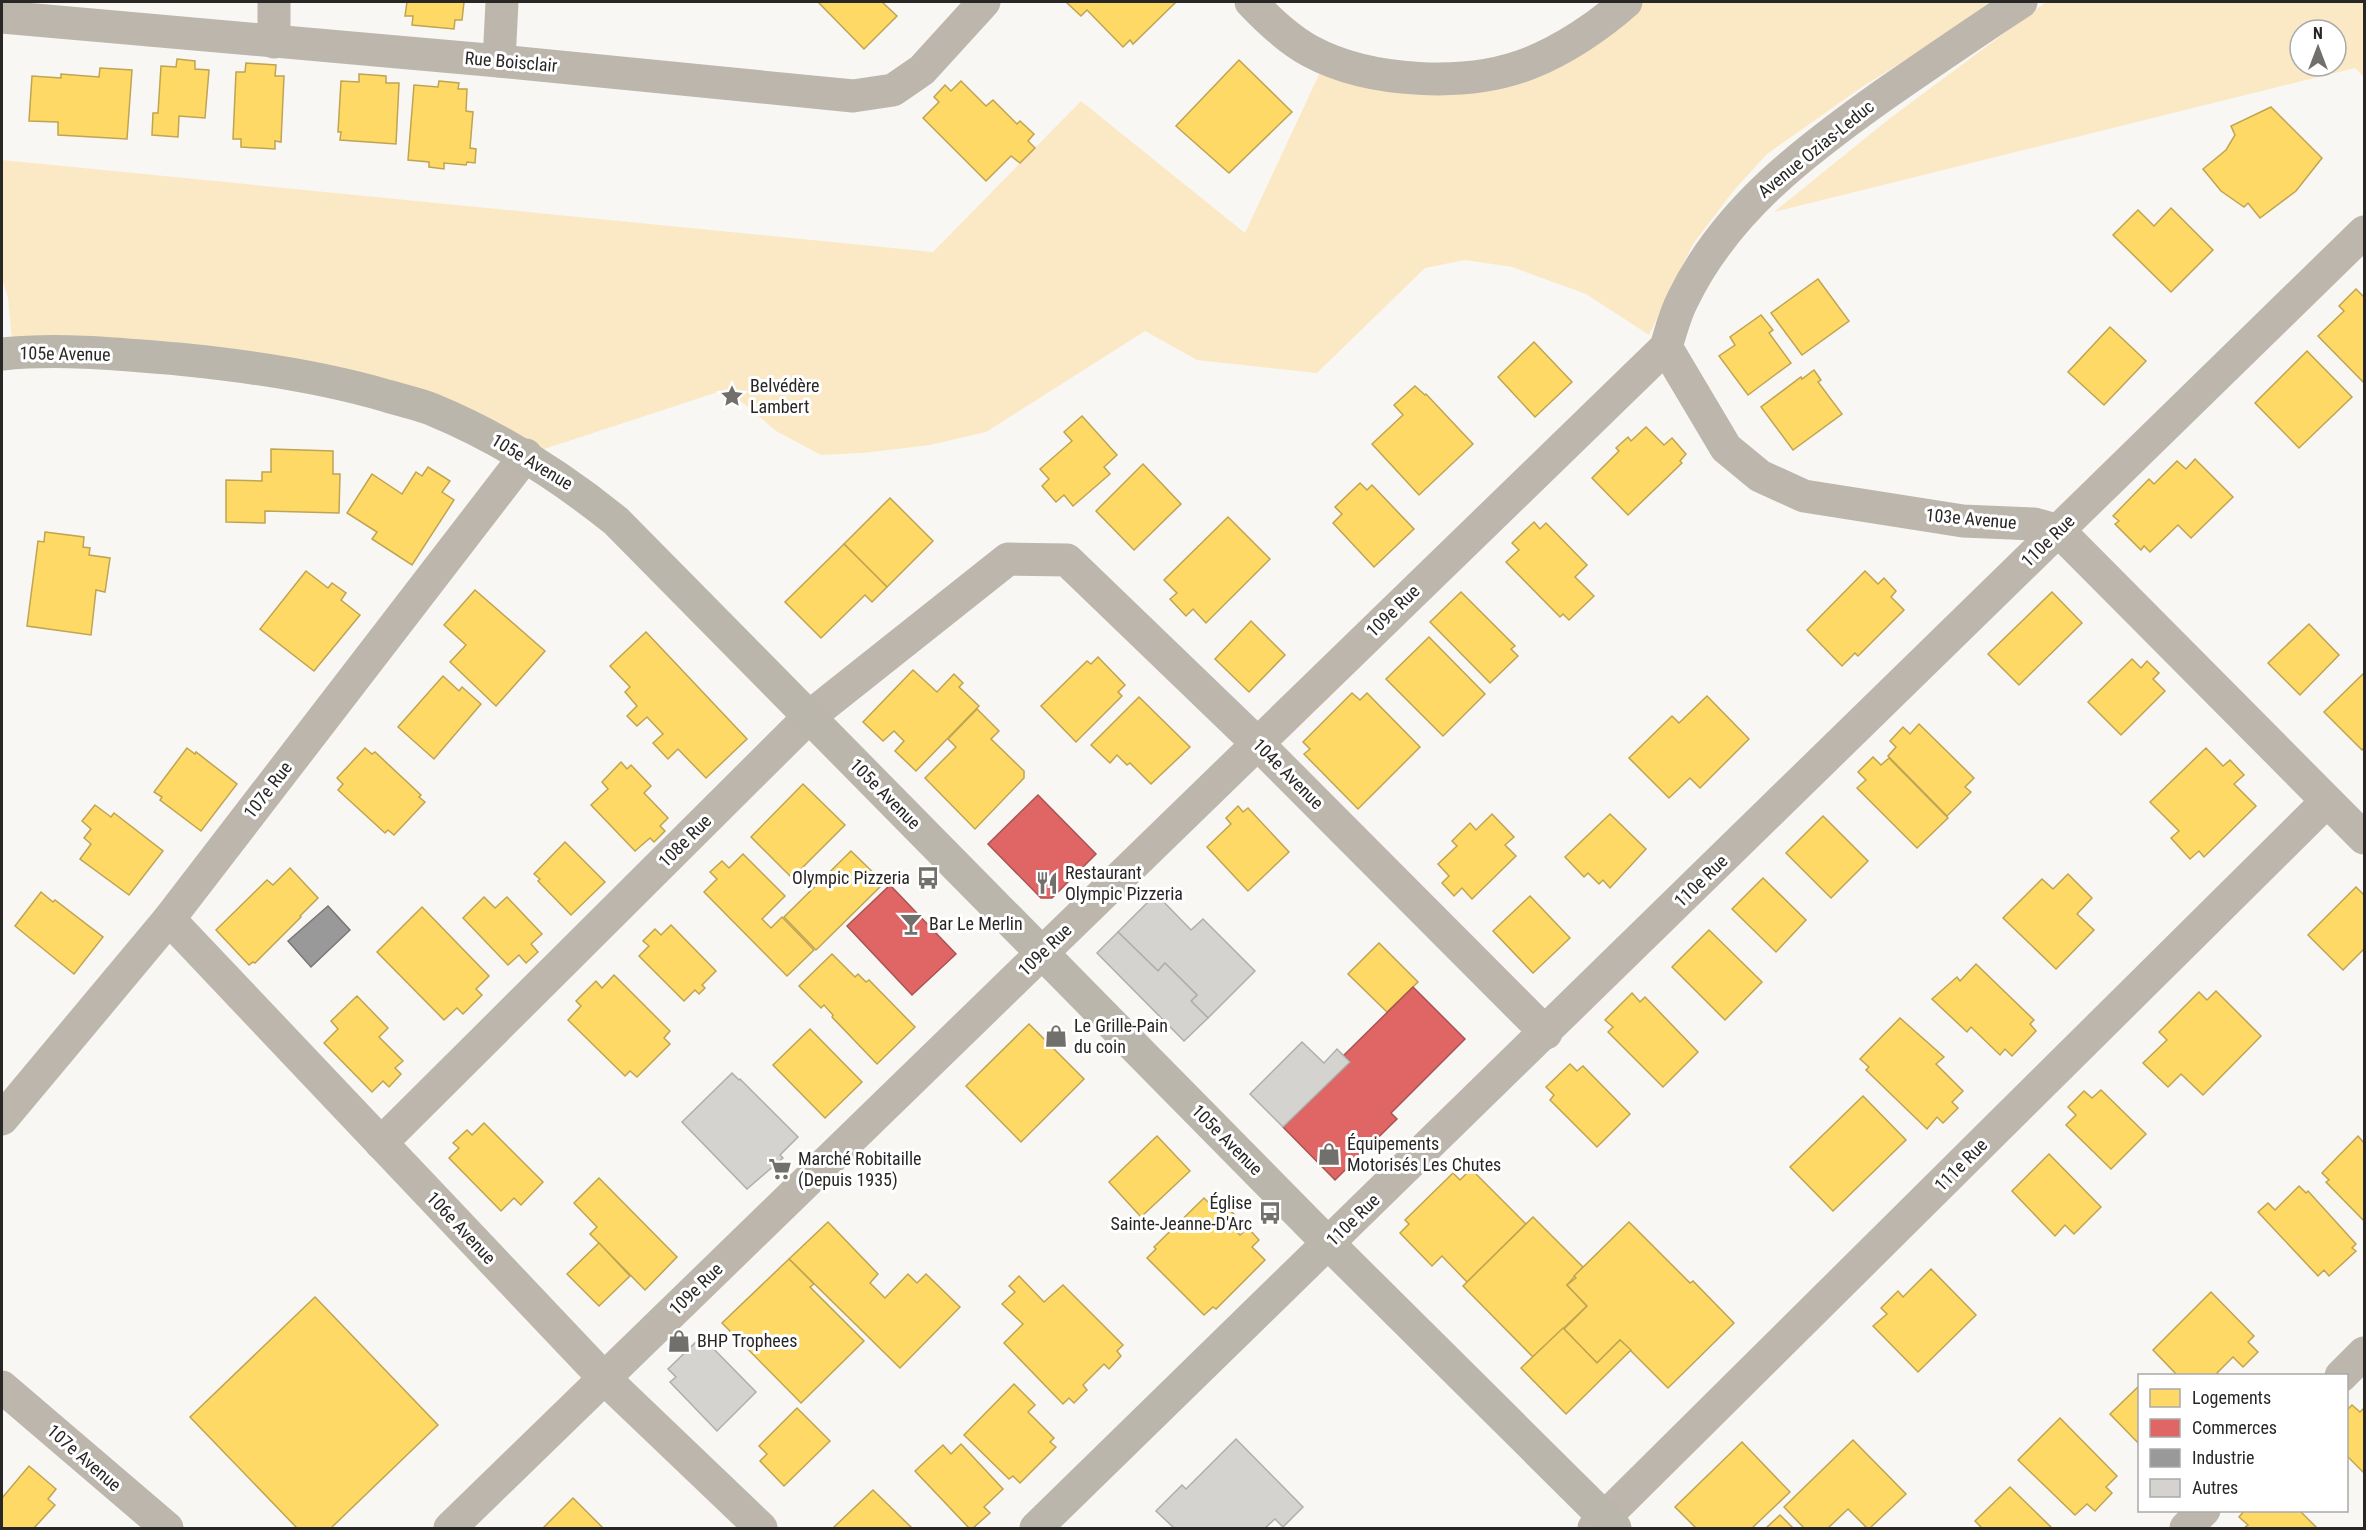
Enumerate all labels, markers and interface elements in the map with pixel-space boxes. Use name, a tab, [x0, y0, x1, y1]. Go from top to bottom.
north arrow	[2288, 18, 2348, 78]
text: N	[2313, 24, 2323, 43]
street label: Rue Boisclair	[464, 47, 559, 76]
street label: Avenue Ozias-Leduc	[1753, 95, 1878, 202]
street label: 105e Avenue	[19, 342, 111, 365]
place label: Belvédère Lambert	[750, 375, 820, 417]
place icon: Belvédère Lambert	[719, 383, 745, 409]
street label: 105e Avenue	[488, 429, 577, 494]
street label: 103e Avenue	[1925, 504, 2017, 533]
street label: 110e Rue	[2017, 510, 2079, 571]
street label: 109e Rue	[1362, 580, 1424, 641]
street label: 104e Avenue	[1249, 734, 1328, 813]
street label: 105e Avenue	[846, 754, 925, 833]
street label: 107e Rue	[239, 757, 296, 822]
street label: 108e Rue	[654, 810, 715, 871]
street label: 110e Rue	[1670, 850, 1732, 911]
place label: Restaurant Olympic Pizzeria	[1065, 862, 1183, 904]
bus stop icon: Olympic Pizzeria	[915, 865, 941, 891]
place label: Olympic Pizzeria	[792, 867, 910, 888]
restaurant icon: Restaurant Olympic Pizzeria	[1034, 870, 1060, 896]
bar icon: Bar Le Merlin	[898, 911, 924, 937]
place label: Bar Le Merlin	[929, 913, 1023, 934]
street label: 109e Rue	[1014, 919, 1076, 980]
place label: Le Grille-Pain du coin	[1074, 1015, 1168, 1057]
shop icon: Le Grille-Pain du coin	[1043, 1023, 1069, 1049]
street label: 105e Avenue	[1188, 1100, 1267, 1179]
place label: Équipements Motorisés Les Chutes	[1347, 1133, 1501, 1175]
street label: 111e Rue	[1930, 1134, 1991, 1195]
shop icon: Équipements Motorisés Les Chutes	[1316, 1141, 1342, 1167]
place label: Marché Robitaille (Depuis 1935)	[798, 1148, 922, 1191]
supermarket icon: Marché Robitaille (Depuis 1935)	[767, 1156, 793, 1182]
street label: 106e Avenue	[423, 1187, 500, 1268]
street label: 110e Rue	[1322, 1189, 1384, 1250]
place label: Église Sainte-Jeanne-D'Arc	[1110, 1192, 1252, 1234]
bus stop icon: Église Sainte-Jeanne-D'Arc	[1257, 1200, 1283, 1226]
street label: 109e Rue	[665, 1258, 727, 1319]
shop icon: BHP Trophees	[666, 1328, 692, 1354]
place label: BHP Trophees	[697, 1330, 797, 1351]
legend	[2138, 1374, 2348, 1512]
text: Logements	[2192, 1387, 2271, 1408]
text: Commerces	[2192, 1417, 2277, 1438]
street label: 107e Avenue	[43, 1420, 126, 1495]
text: Industrie	[2192, 1447, 2254, 1468]
text: Autres	[2192, 1477, 2238, 1498]

